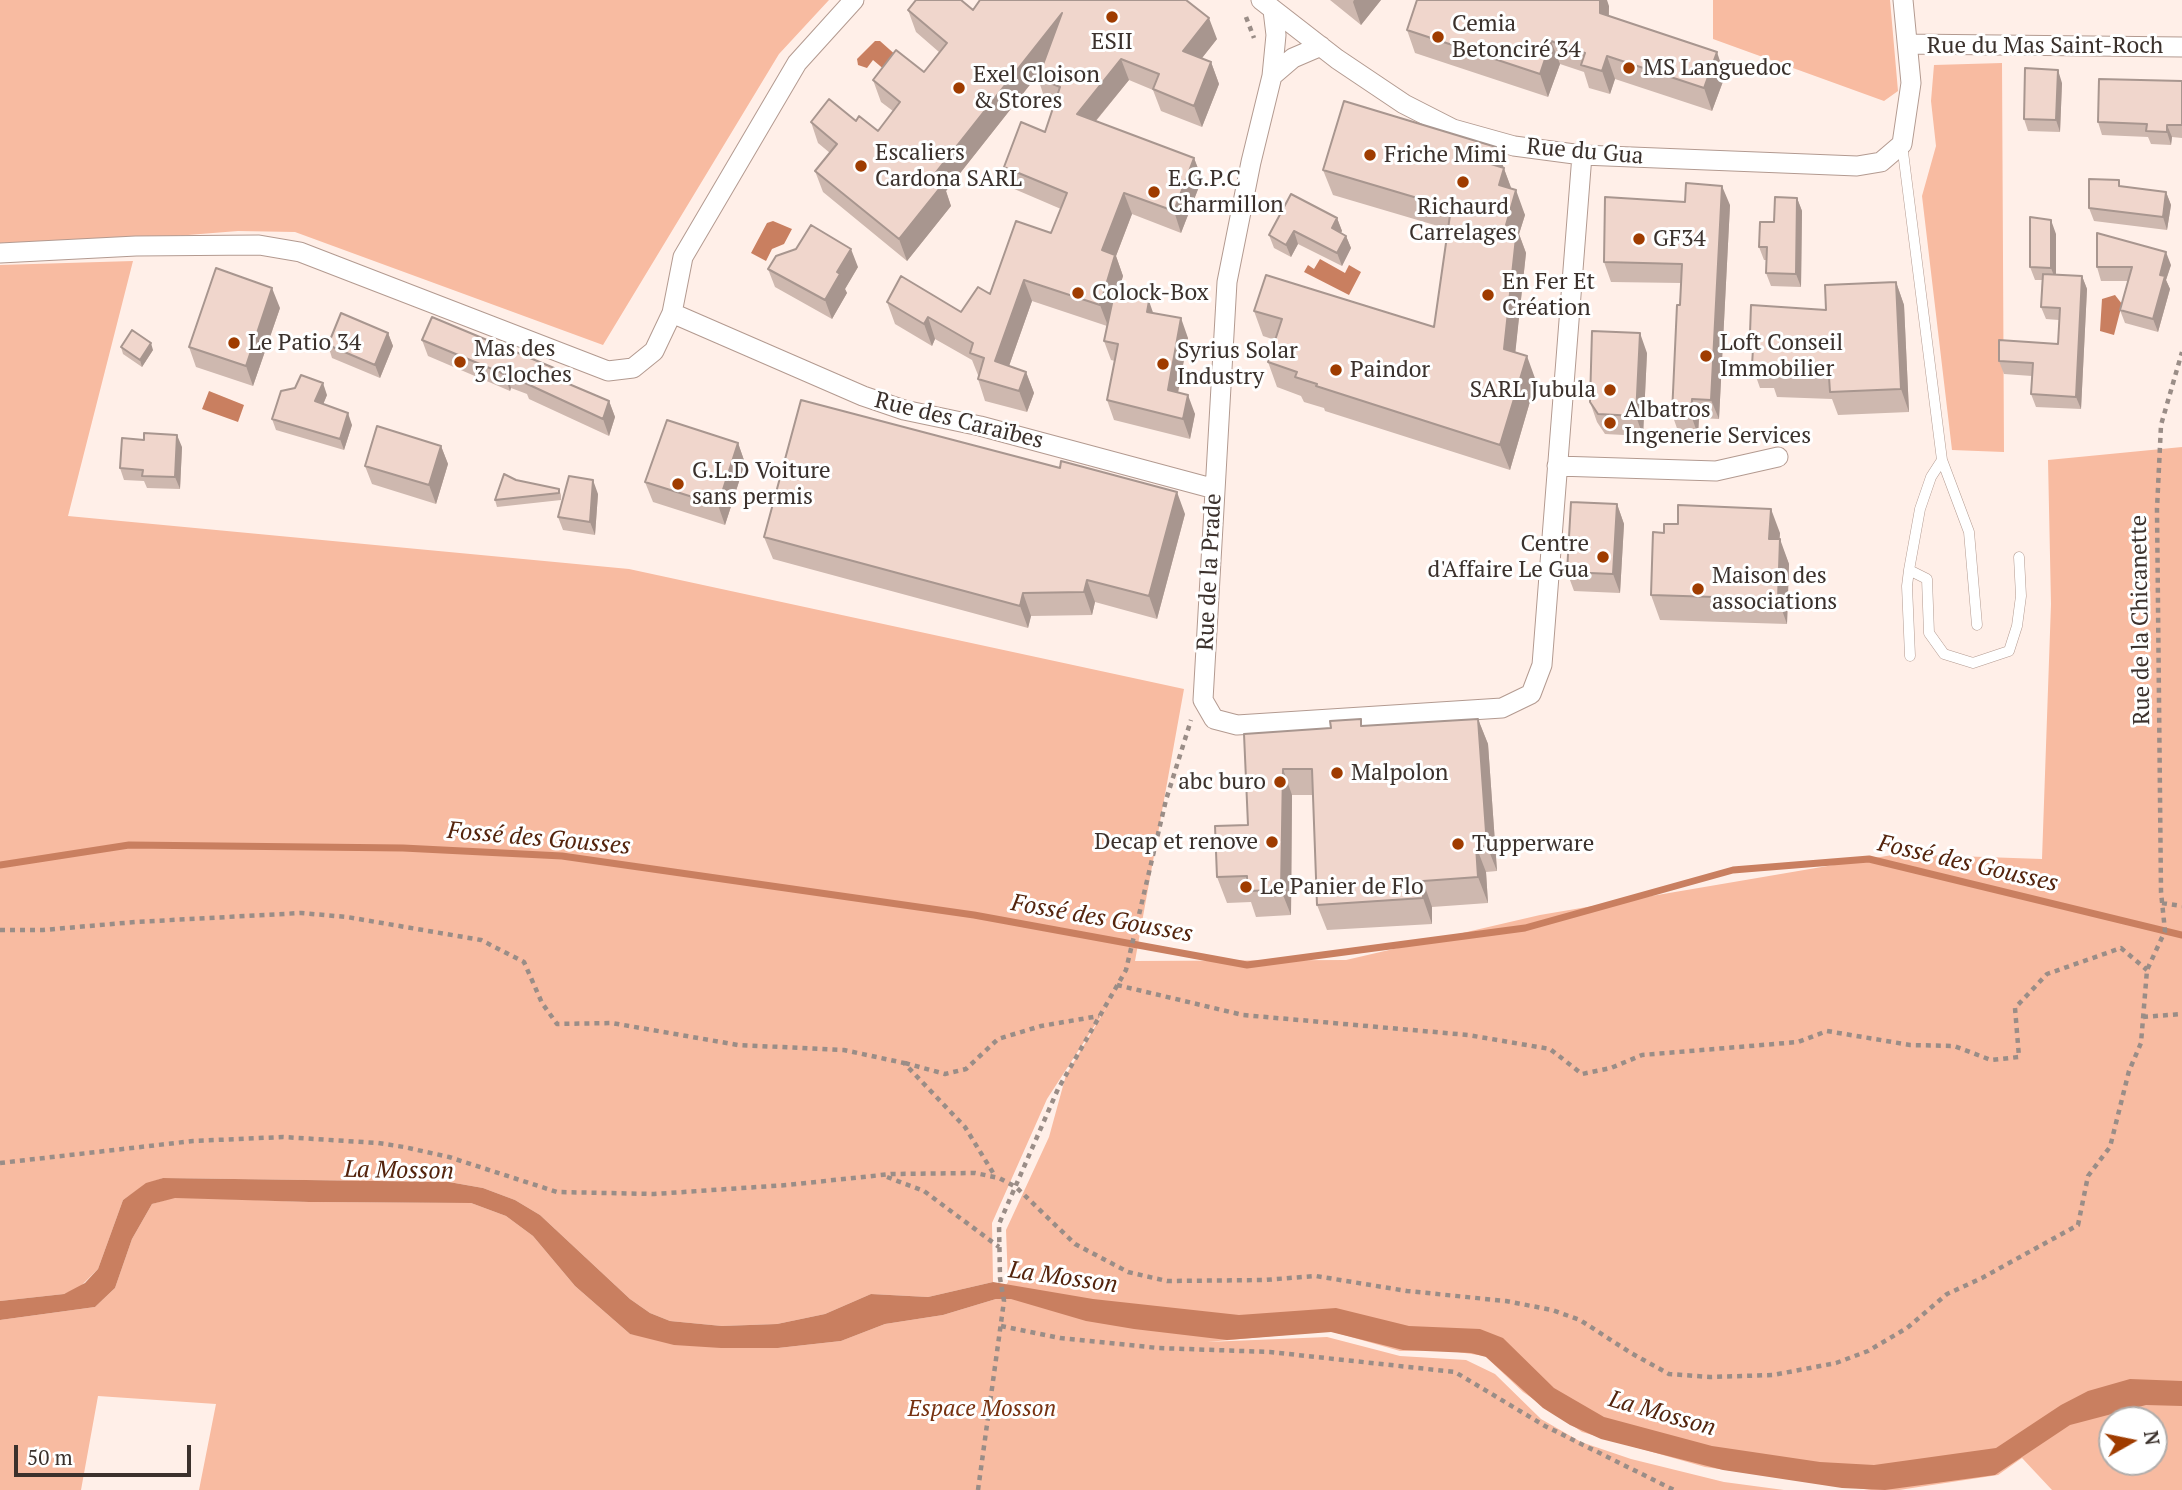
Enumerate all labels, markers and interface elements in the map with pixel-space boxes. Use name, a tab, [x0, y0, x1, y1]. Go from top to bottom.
marker: ESII	[1104, 9, 1120, 25]
place label: Cemia Betonciré 34	[1452, 10, 1581, 64]
place label: ESII	[1091, 28, 1133, 56]
marker: Cemia Betonciré 34	[1430, 29, 1446, 45]
street label: Rue du Mas Saint-Roch	[1927, 32, 2163, 60]
place label: MS Languedoc	[1643, 54, 1792, 82]
marker: MS Languedoc	[1621, 60, 1637, 76]
place label: Exel Cloison & Stores	[973, 61, 1100, 115]
marker: Exel Cloison & Stores	[951, 80, 967, 96]
street label: Rue du Gua	[1525, 133, 1645, 171]
place label: Escaliers Cardona SARL	[875, 139, 1022, 193]
place label: Friche Mimi	[1384, 141, 1507, 169]
marker: Friche Mimi	[1362, 147, 1378, 163]
marker: Escaliers Cardona SARL	[853, 158, 869, 174]
place label: E.G.P.C Charmillon	[1168, 165, 1284, 219]
marker: Richaurd Carrelages	[1455, 174, 1471, 190]
marker: E.G.P.C Charmillon	[1146, 184, 1162, 200]
place label: Richaurd Carrelages	[1409, 193, 1517, 247]
place label: GF34	[1653, 225, 1706, 253]
marker: GF34	[1631, 231, 1647, 247]
place label: En Fer Et Création	[1502, 268, 1595, 322]
place label: Colock-Box	[1092, 279, 1209, 307]
marker: Colock-Box	[1070, 285, 1086, 301]
marker: En Fer Et Création	[1480, 287, 1496, 303]
place label: Le Patio 34	[248, 329, 361, 357]
place label: Loft Conseil Immobilier	[1720, 329, 1843, 383]
marker: Le Patio 34	[226, 335, 242, 351]
place label: Mas des 3 Cloches	[474, 335, 572, 389]
place label: Syrius Solar Industry	[1177, 337, 1298, 391]
marker: Loft Conseil Immobilier	[1698, 348, 1714, 364]
marker: Mas des 3 Cloches	[452, 354, 468, 370]
marker: Syrius Solar Industry	[1155, 356, 1171, 372]
place label: Paindor	[1350, 356, 1430, 384]
marker: Paindor	[1328, 362, 1344, 378]
place label: SARL Jubula	[1470, 376, 1596, 404]
marker: SARL Jubula	[1602, 382, 1618, 398]
street label: Rue des Caraïbes	[872, 387, 1046, 455]
place label: Albatros Ingenerie Services	[1624, 396, 1811, 450]
marker: Albatros Ingenerie Services	[1602, 415, 1618, 431]
place label: G.L.D Voiture sans permis	[692, 457, 831, 511]
marker: G.L.D Voiture sans permis	[670, 476, 686, 492]
street label: Rue de la Prade	[1192, 493, 1228, 651]
street label: Rue de la Chicanette	[2125, 515, 2157, 725]
place label: Centre d'Affaire Le Gua	[1428, 530, 1589, 584]
marker: Centre d'Affaire Le Gua	[1595, 549, 1611, 565]
place label: Maison des associations	[1712, 562, 1837, 616]
marker: Maison des associations	[1690, 581, 1706, 597]
place label: Malpolon	[1351, 759, 1449, 787]
marker: Malpolon	[1329, 765, 1345, 781]
place label: abc buro	[1178, 768, 1266, 796]
marker: abc buro	[1272, 774, 1288, 790]
water label: Fossé des Gousses	[446, 817, 632, 861]
place label: Decap et renove	[1094, 828, 1258, 856]
water label: Fossé des Gousses	[1875, 829, 2061, 899]
place label: Tupperware	[1472, 830, 1594, 858]
marker: Decap et renove	[1264, 834, 1280, 850]
marker: Tupperware	[1450, 836, 1466, 852]
place label: Le Panier de Flo	[1260, 873, 1424, 901]
marker: Le Panier de Flo	[1238, 879, 1254, 895]
water label: Fossé des Gousses	[1009, 889, 1195, 949]
water label: La Mosson	[344, 1156, 454, 1186]
water label: La Mosson	[1007, 1256, 1119, 1300]
water label: La Mosson	[1605, 1385, 1719, 1443]
park label: Espace Mosson	[908, 1395, 1056, 1423]
north arrow	[2098, 1406, 2168, 1476]
text: N	[2139, 1429, 2166, 1447]
scale bar	[18, 1430, 194, 1474]
text: 50 m	[27, 1443, 73, 1471]

